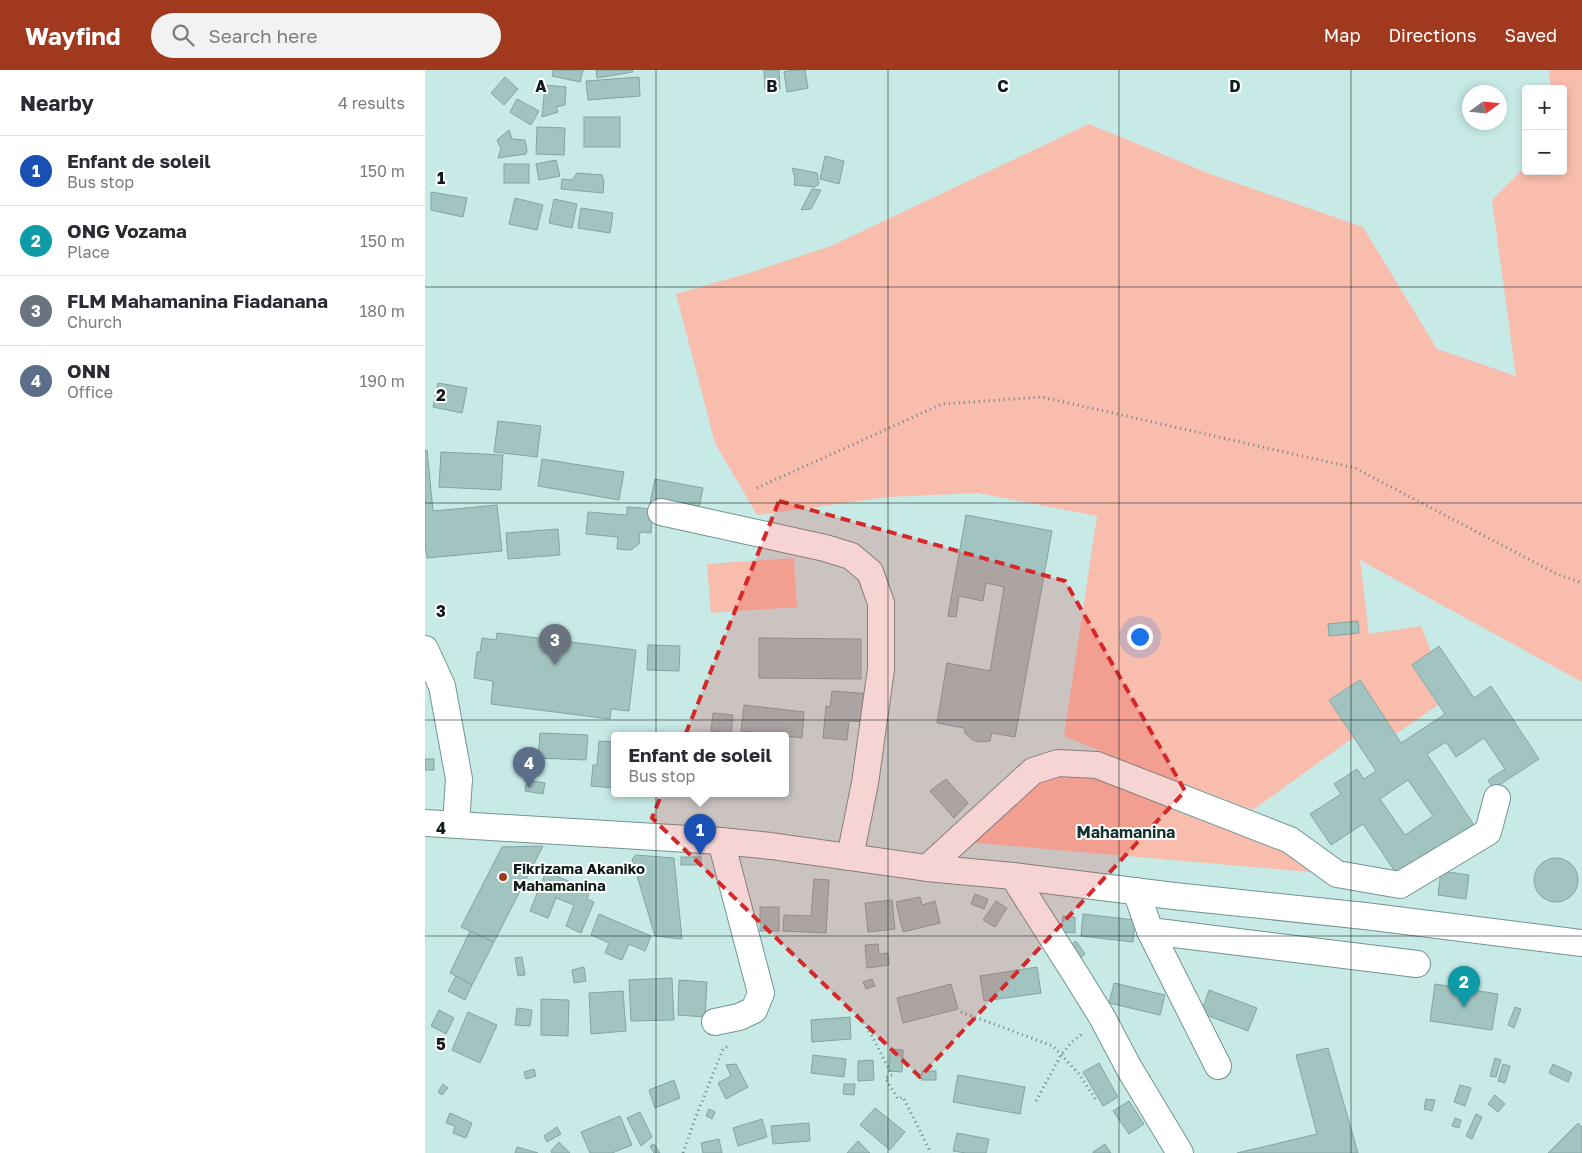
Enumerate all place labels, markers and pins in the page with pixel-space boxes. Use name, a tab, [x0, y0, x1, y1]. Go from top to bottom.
pin: 3	[539, 624, 571, 665]
pin: 4	[513, 747, 545, 788]
pin: 1	[684, 814, 716, 855]
place label: Fikrizama Akaniko Mahamanina	[513, 859, 645, 894]
marker: Fikrizama Akaniko Mahamanina	[497, 871, 509, 883]
pin: 2	[1448, 966, 1480, 1007]

